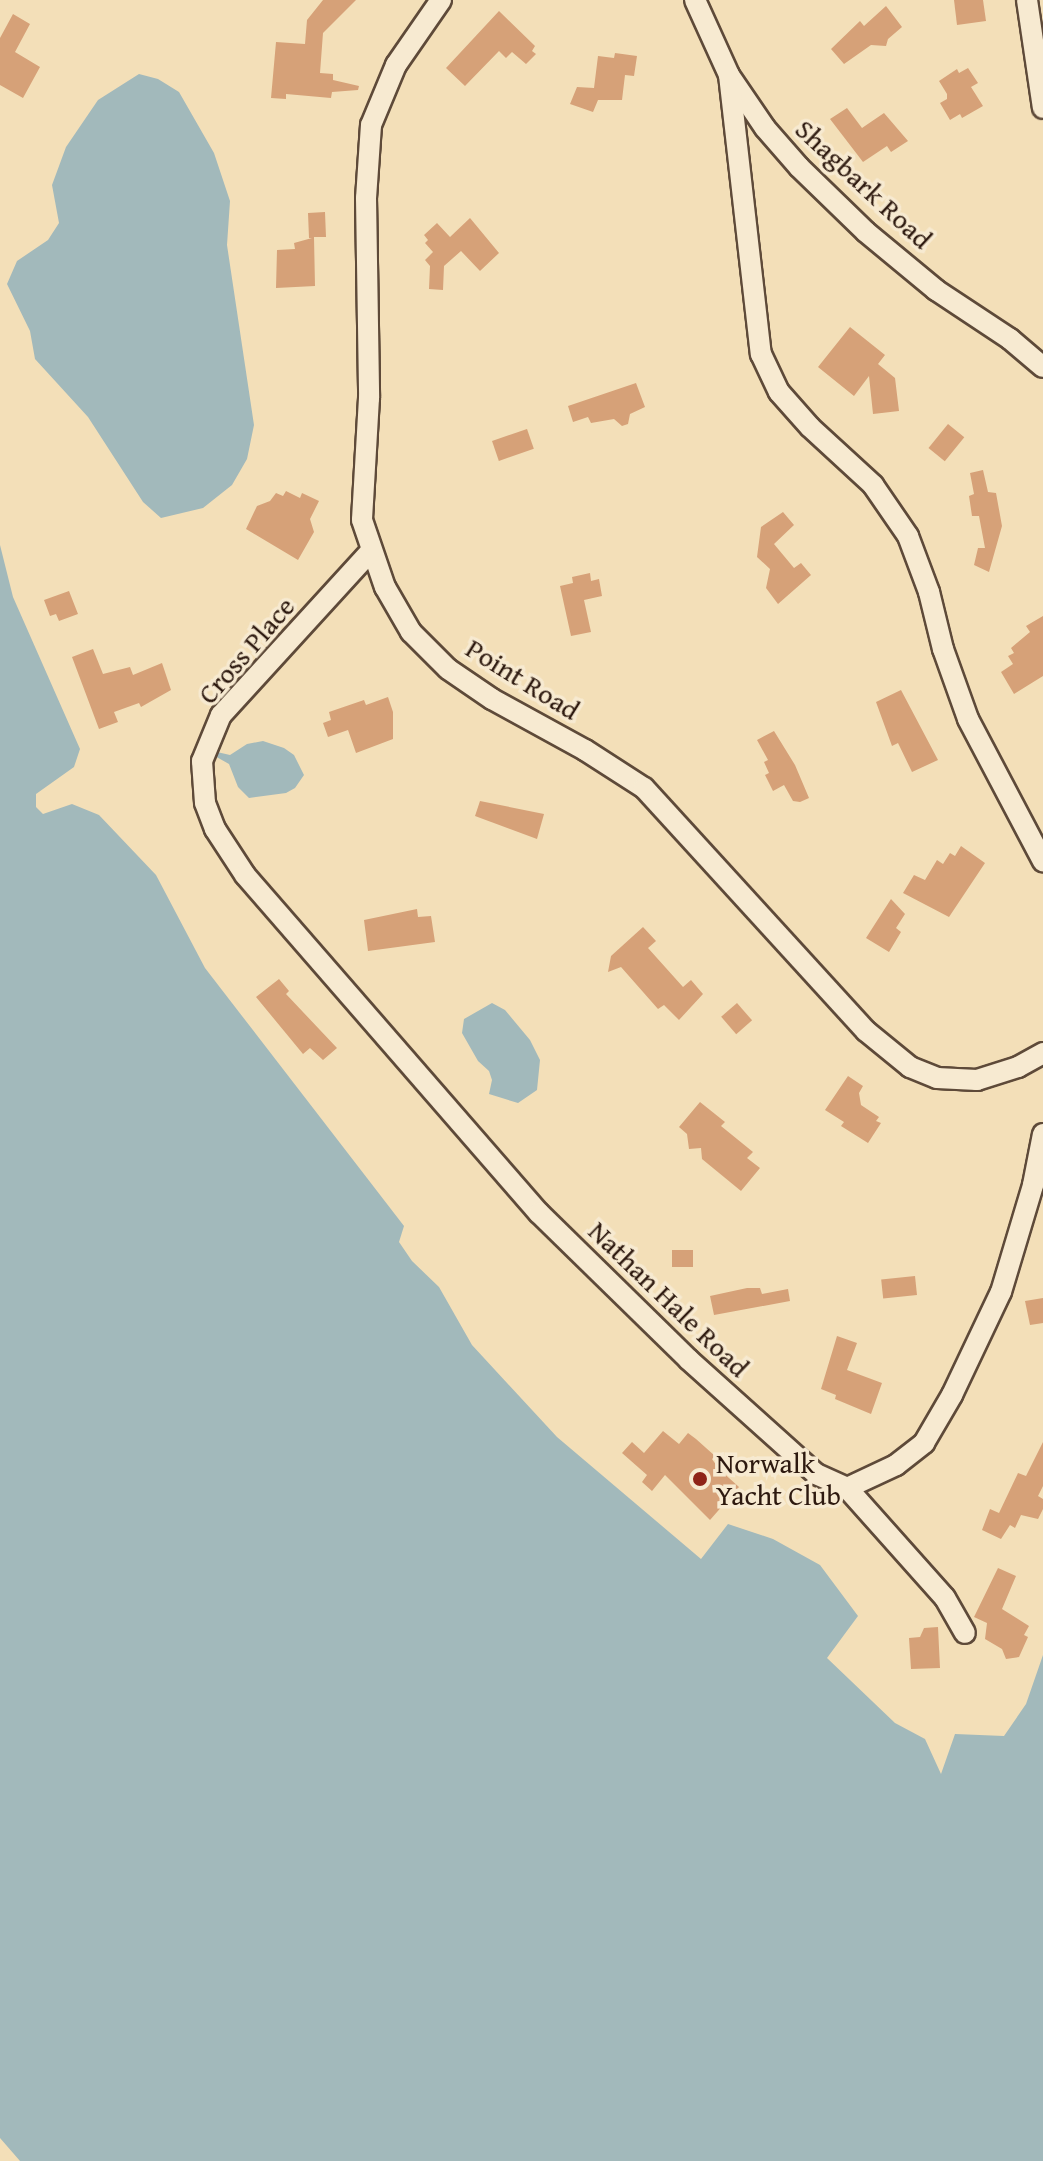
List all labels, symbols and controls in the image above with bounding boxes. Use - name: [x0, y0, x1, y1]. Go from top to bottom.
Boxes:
- street label: Shagbark Road: [789, 112, 939, 256]
- street label: Cross Place: [190, 590, 302, 710]
- street label: Point Road: [460, 631, 586, 727]
- street label: Nathan Hale Road: [582, 1214, 756, 1384]
- place label: Norwalk Yacht Club: [716, 1446, 841, 1512]
- marker: Norwalk Yacht Club: [691, 1470, 709, 1488]

